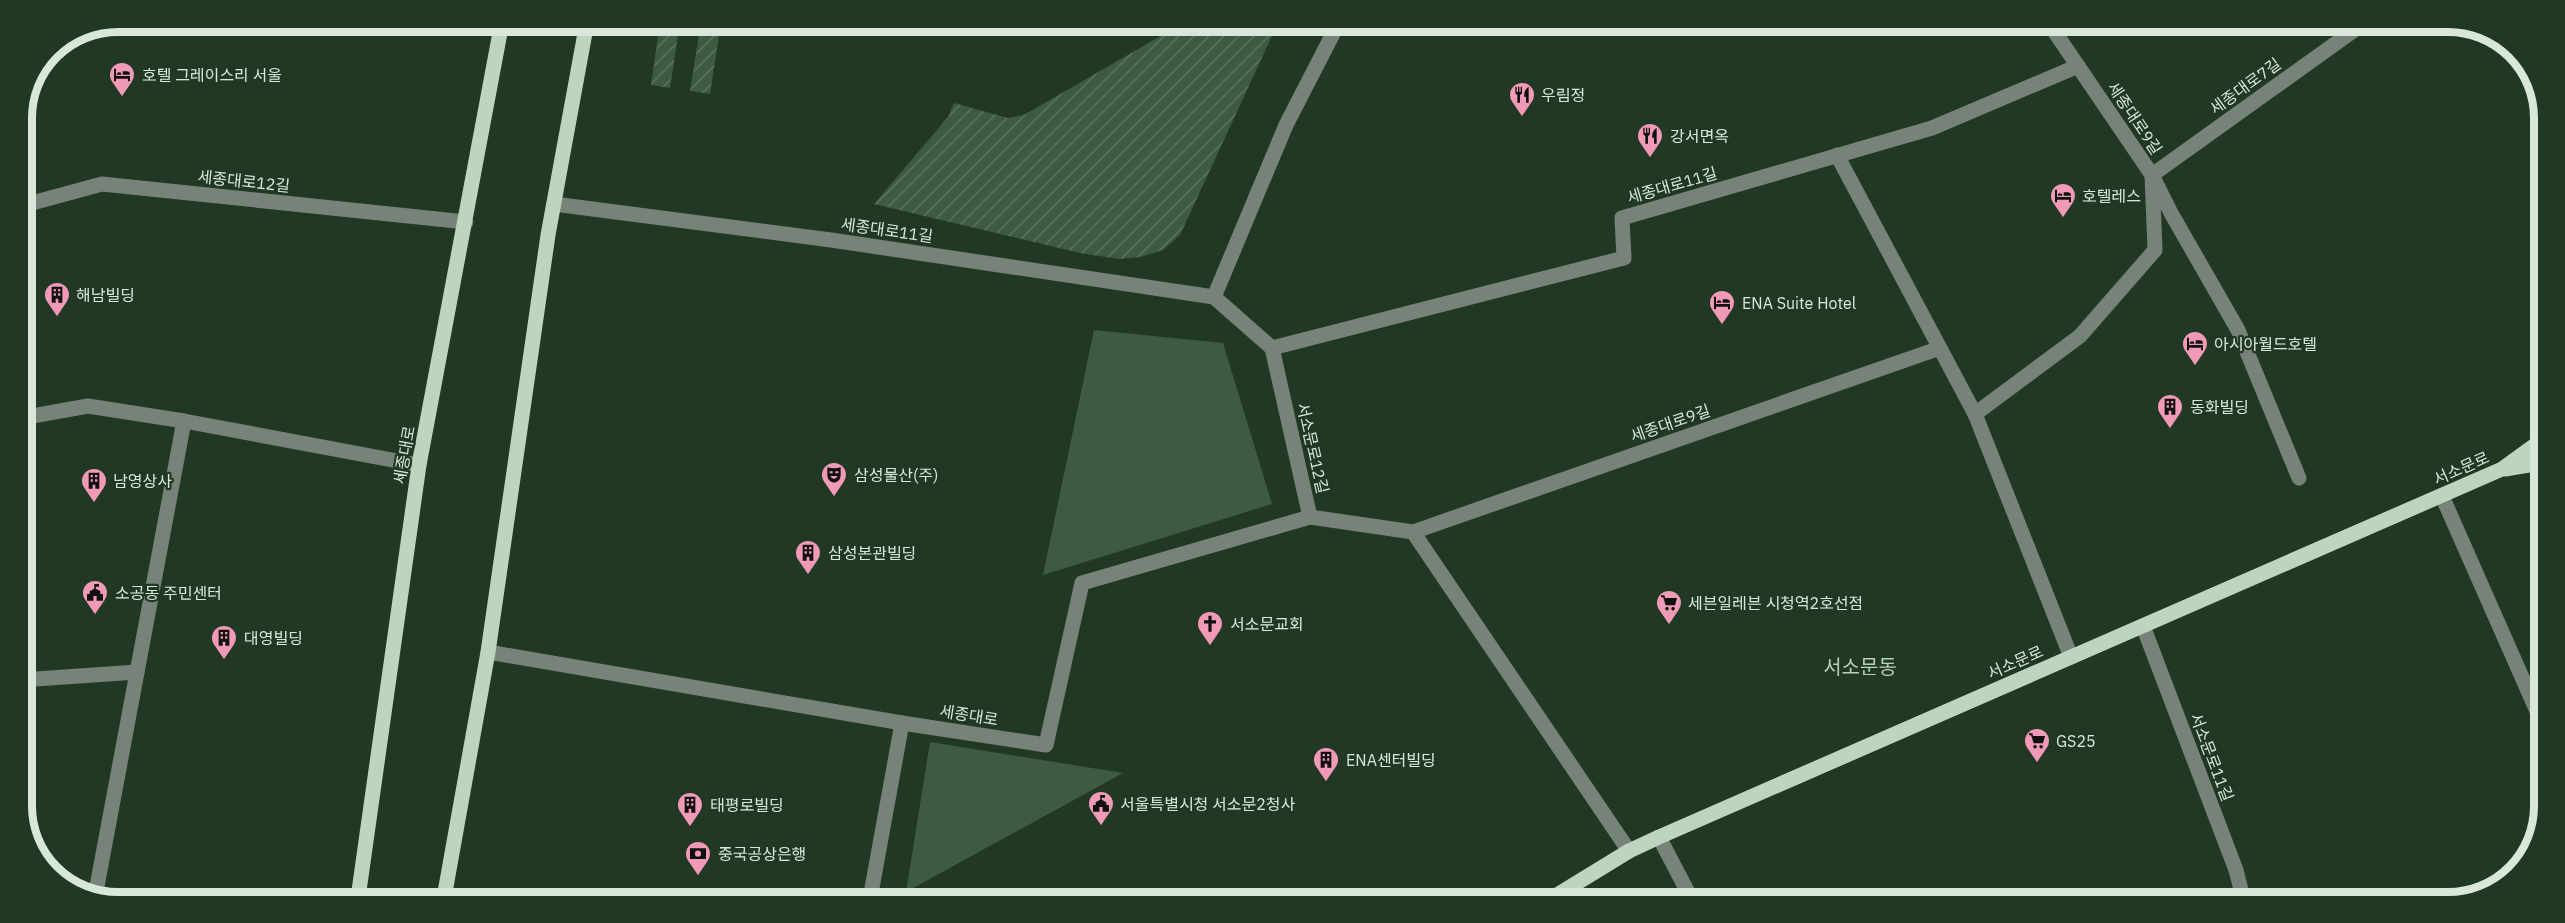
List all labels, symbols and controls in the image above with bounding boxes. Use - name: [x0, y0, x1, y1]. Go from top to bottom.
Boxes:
- street label: 세종대로7길: [2205, 53, 2285, 119]
- hotel icon: 호텔 그레이스리 서울: [107, 60, 137, 98]
- place label: 호텔 그레이스리 서울: [142, 65, 282, 85]
- street label: 세종대로9길: [2103, 78, 2167, 158]
- restaurant icon: 우림정: [1507, 80, 1537, 118]
- place label: 우림정: [1541, 85, 1585, 105]
- restaurant icon: 강서면옥: [1635, 121, 1665, 159]
- place label: 강서면옥: [1670, 126, 1729, 146]
- street label: 세종대로11길: [1625, 163, 1719, 207]
- street label: 세종대로12길: [197, 166, 291, 196]
- hotel icon: 호텔레스: [2048, 181, 2078, 219]
- place label: 호텔레스: [2082, 186, 2141, 206]
- street label: 세종대로11길: [840, 214, 934, 246]
- building icon: 해남빌딩: [42, 280, 72, 318]
- place label: 해남빌딩: [76, 285, 135, 305]
- hotel icon: ENA Suite Hotel: [1707, 288, 1737, 326]
- place label: ENA Suite Hotel: [1742, 293, 1856, 313]
- hotel icon: 아시아월드호텔: [2180, 329, 2210, 367]
- place label: 아시아월드호텔: [2214, 334, 2317, 354]
- building icon: 동화빌딩: [2155, 392, 2185, 430]
- place label: 동화빌딩: [2190, 397, 2249, 417]
- street label: 세종대로9길: [1627, 400, 1713, 446]
- street label: 서소문로12길: [1293, 401, 1333, 495]
- street label: 세종대로: [389, 424, 419, 486]
- street label: 서소문로: [2430, 447, 2492, 489]
- theatre icon: 삼성물산(주): [819, 460, 849, 498]
- place label: 삼성물산(주): [854, 465, 938, 485]
- building icon: 남영상사: [79, 466, 109, 504]
- place label: 남영상사: [113, 471, 172, 491]
- building icon: 삼성본관빌딩: [793, 538, 823, 576]
- place label: 삼성본관빌딩: [828, 543, 916, 563]
- public building icon: 소공동 주민센터: [80, 578, 110, 616]
- place label: 소공동 주민센터: [115, 583, 222, 603]
- supermarket icon: 세븐일레븐 시청역2호선점: [1654, 588, 1684, 626]
- place label: 세븐일레븐 시청역2호선점: [1688, 593, 1863, 613]
- church icon: 서소문교회: [1195, 609, 1225, 647]
- place label: 서소문교회: [1230, 614, 1304, 634]
- building icon: 대영빌딩: [209, 623, 239, 661]
- place label: 대영빌딩: [244, 628, 303, 648]
- street label: 서소문로: [1984, 641, 2046, 683]
- district label: 서소문동: [1823, 653, 1897, 680]
- street label: 세종대로: [938, 701, 1000, 730]
- street label: 서소문로11길: [2186, 710, 2238, 804]
- supermarket icon: GS25: [2022, 726, 2052, 764]
- place label: GS25: [2056, 731, 2096, 751]
- building icon: ENA센터빌딩: [1311, 745, 1341, 783]
- place label: ENA센터빌딩: [1346, 750, 1436, 770]
- public building icon: 서울특별시청 서소문2청사: [1086, 789, 1116, 827]
- building icon: 태평로빌딩: [675, 790, 705, 828]
- place label: 서울특별시청 서소문2청사: [1120, 794, 1296, 814]
- place label: 태평로빌딩: [710, 795, 784, 815]
- bank icon: 중국공상은행: [683, 839, 713, 877]
- place label: 중국공상은행: [718, 844, 806, 864]

